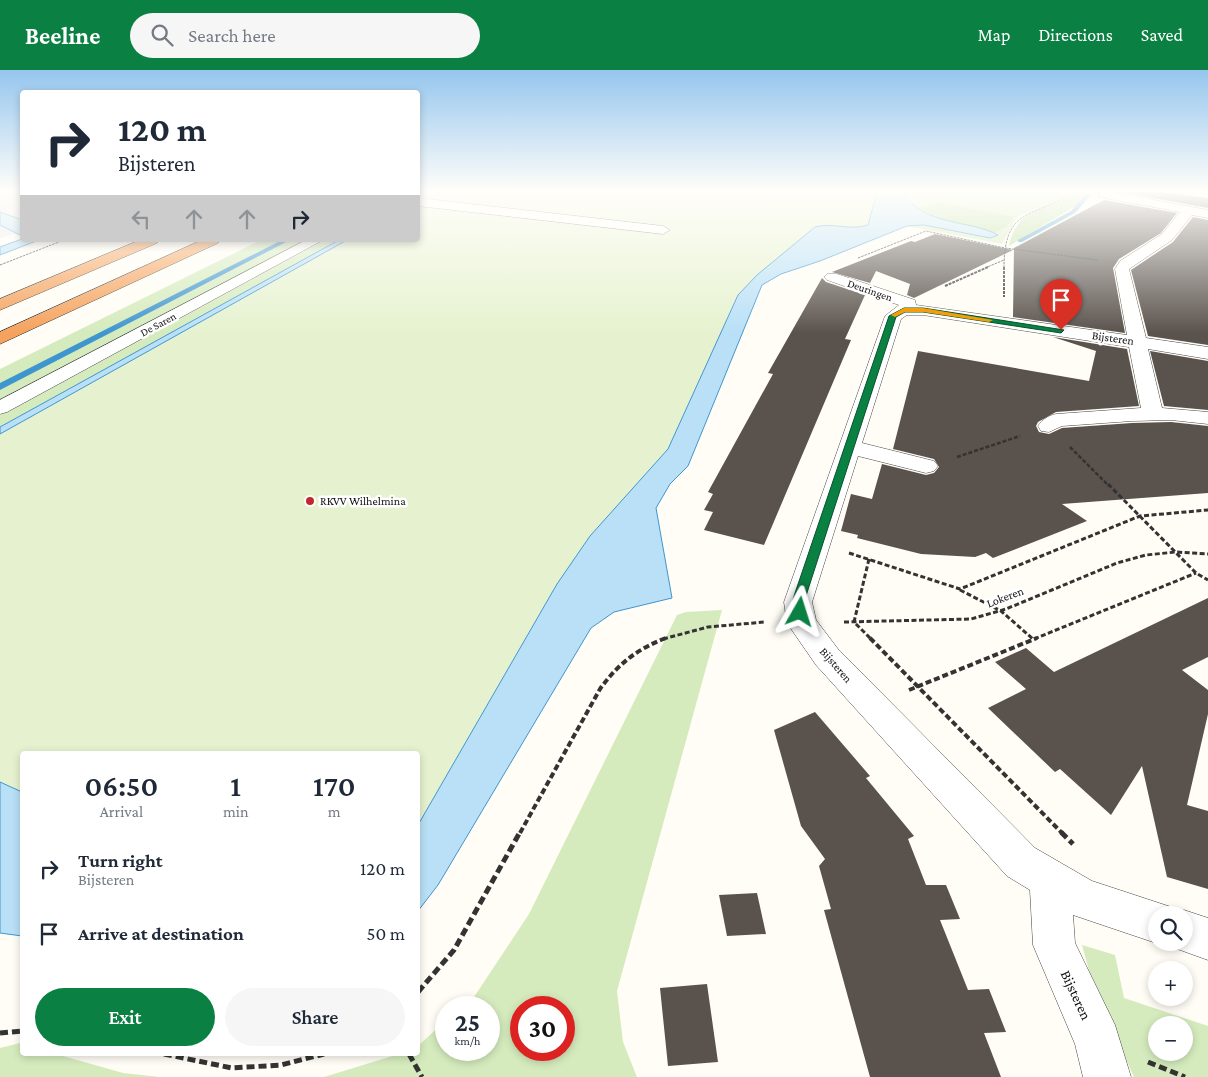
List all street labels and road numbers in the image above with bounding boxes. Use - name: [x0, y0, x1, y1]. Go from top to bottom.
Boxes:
- street label: Deuringen: [846, 277, 894, 304]
- street label: De Saren: [138, 310, 178, 338]
- street label: Bijsteren: [1091, 328, 1135, 348]
- street label: Lokeren: [984, 583, 1026, 610]
- street label: Bijsteren: [817, 644, 856, 686]
- street label: Bijsteren: [1057, 968, 1094, 1023]

